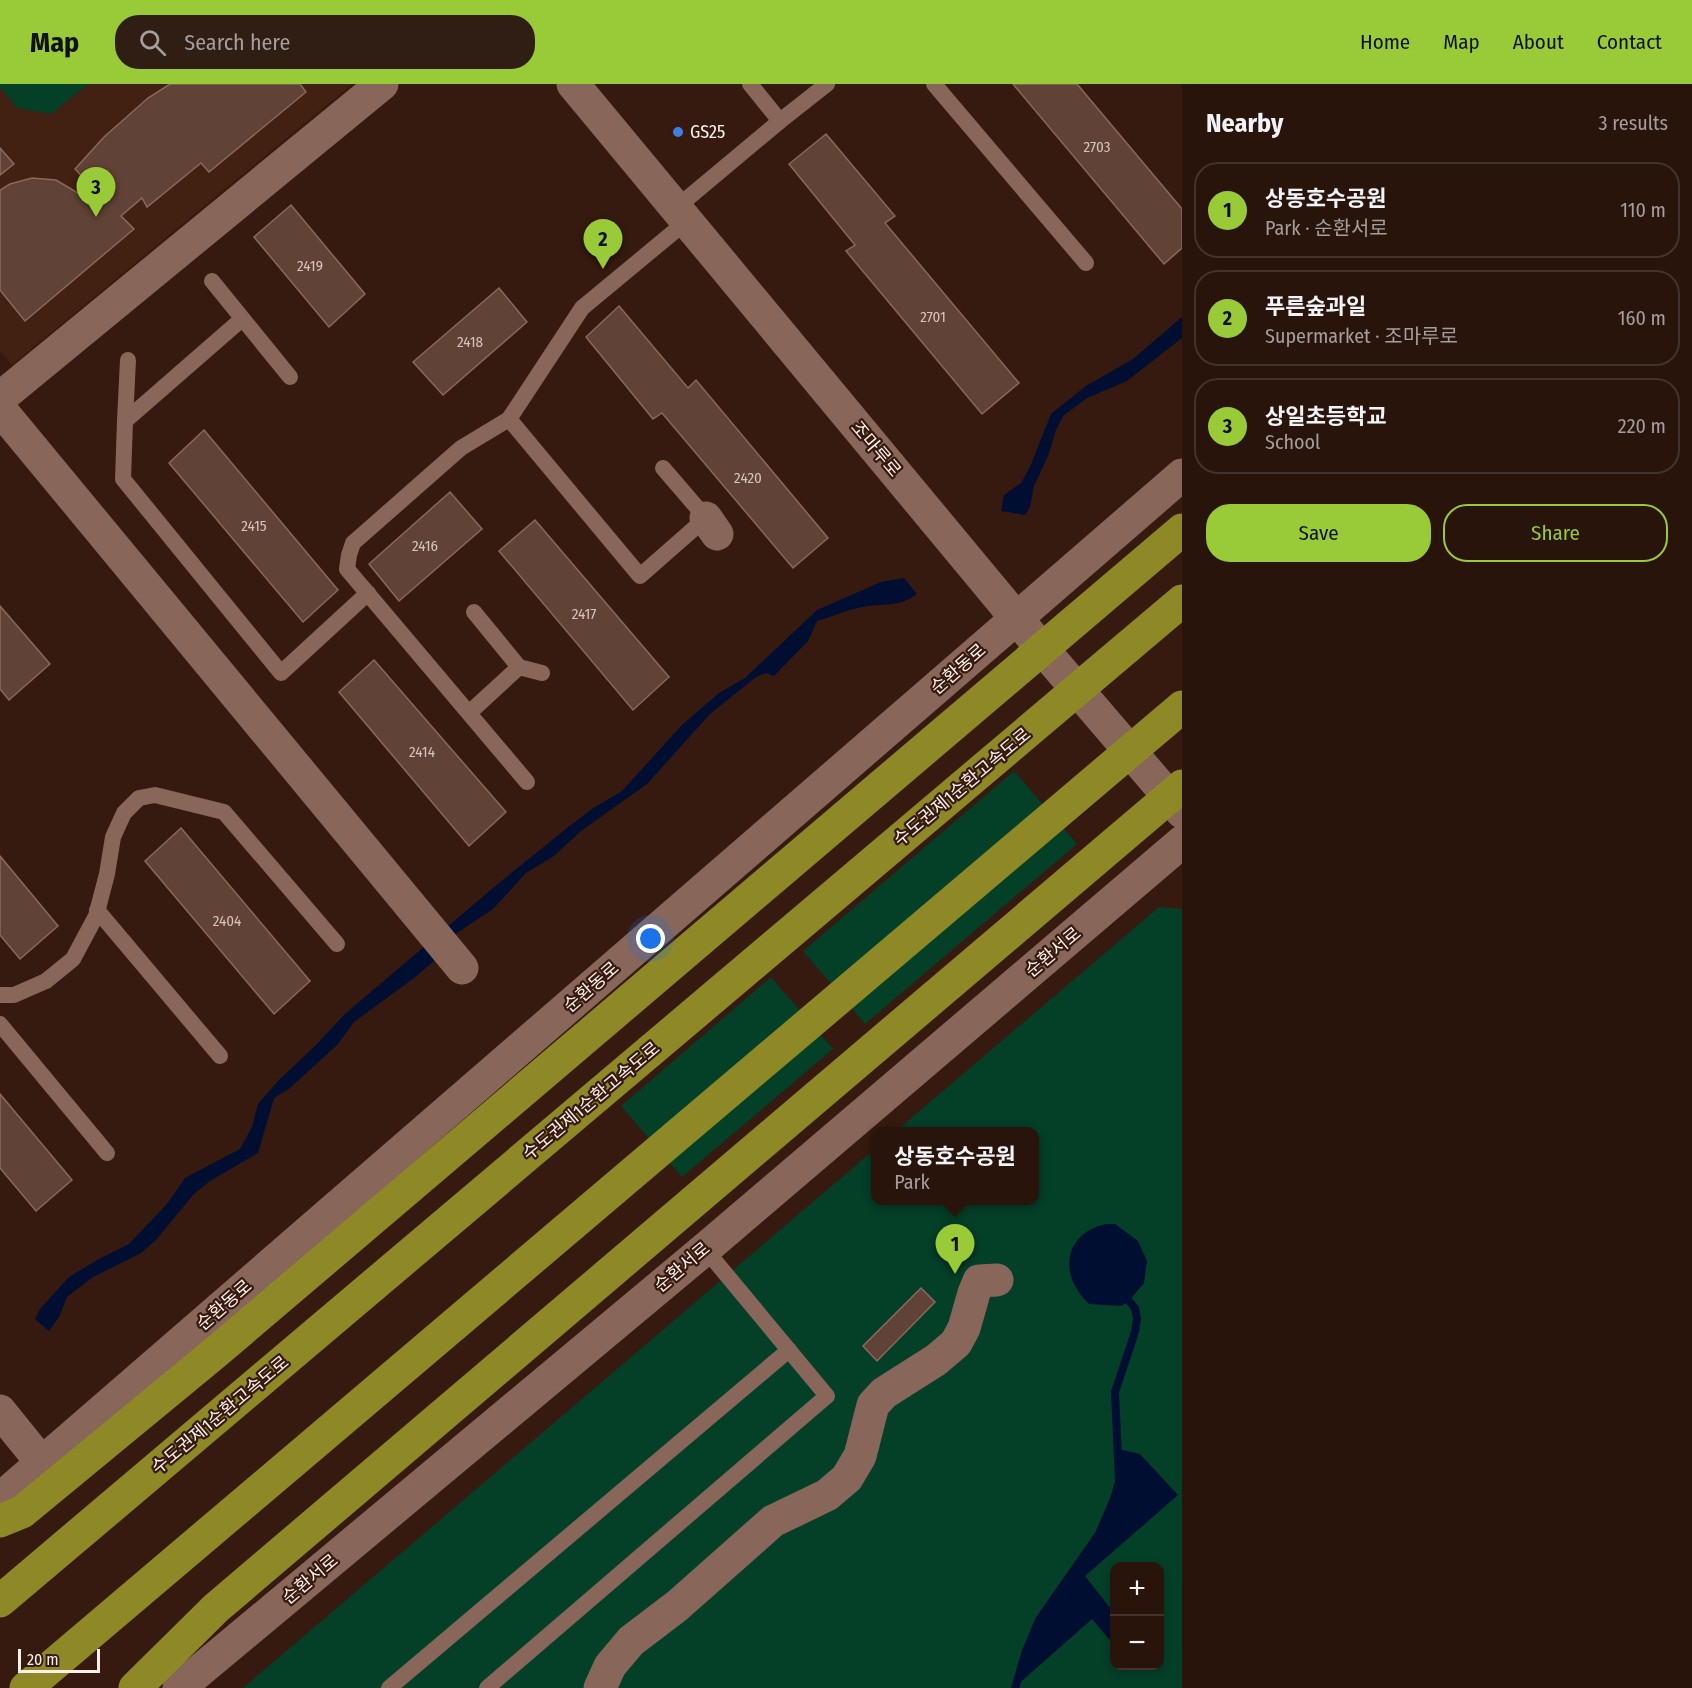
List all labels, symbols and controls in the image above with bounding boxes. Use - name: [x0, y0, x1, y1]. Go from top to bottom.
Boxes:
- search box: [115, 15, 535, 69]
- text: Map: [30, 26, 79, 59]
- icon: search: [136, 26, 169, 59]
- text: Search here: [184, 29, 290, 56]
- text: Home: [1360, 29, 1410, 55]
- text: Map: [1443, 29, 1480, 55]
- text: About: [1513, 29, 1564, 55]
- text: Contact: [1597, 29, 1662, 55]
- text: Nearby: [1206, 108, 1283, 139]
- text: 3 results: [1599, 111, 1668, 135]
- place label: GS25: [690, 121, 725, 143]
- marker: GS25: [671, 125, 685, 139]
- house number: 2703: [1084, 138, 1111, 156]
- pin: 3: [76, 168, 116, 217]
- text: 상동호수공원: [1265, 185, 1386, 212]
- text: 1: [1223, 198, 1232, 222]
- text: 110 m: [1620, 198, 1666, 222]
- text: Park · 순환서로: [1265, 216, 1388, 240]
- pin: 2: [584, 220, 622, 269]
- house number: 2419: [297, 257, 323, 275]
- text: 푸른숲과일: [1265, 293, 1366, 320]
- text: 2: [1223, 306, 1232, 330]
- text: 160 m: [1618, 306, 1666, 330]
- house number: 2701: [920, 308, 946, 326]
- text: Supermarket · 조마루로: [1265, 324, 1458, 348]
- house number: 2418: [457, 333, 483, 351]
- text: 상일초등학교: [1265, 403, 1386, 430]
- text: 3: [1223, 414, 1232, 438]
- text: 220 m: [1618, 414, 1666, 438]
- street label: 조마루로: [846, 417, 906, 481]
- text: School: [1265, 430, 1320, 454]
- house number: 2420: [734, 469, 762, 487]
- button: Save: [1206, 504, 1431, 562]
- button: Share: [1443, 504, 1668, 562]
- house number: 2415: [241, 517, 267, 535]
- house number: 2416: [412, 537, 438, 555]
- house number: 2417: [572, 605, 596, 623]
- street label: 순환동로: [926, 639, 990, 699]
- street label: 수도권제1순환고속도로: [889, 723, 1035, 851]
- house number: 2414: [409, 743, 435, 761]
- house number: 2404: [213, 912, 241, 930]
- street label: 순환서로: [1021, 922, 1085, 982]
- your location: [636, 924, 665, 953]
- street label: 순환동로: [559, 957, 623, 1017]
- street label: 수도권제1순환고속도로: [518, 1037, 664, 1165]
- popup: [871, 1127, 1039, 1205]
- text: 상동호수공원: [894, 1143, 1016, 1170]
- text: Park: [894, 1170, 930, 1194]
- pin: 1: [936, 1224, 974, 1274]
- street label: 순환서로: [650, 1237, 714, 1297]
- street label: 순환동로: [192, 1275, 256, 1335]
- street label: 수도권제1순환고속도로: [147, 1351, 293, 1479]
- street label: 순환서로: [278, 1549, 342, 1609]
- map controls: [1110, 1562, 1164, 1670]
- button: +: [1110, 1562, 1164, 1616]
- button: −: [1110, 1616, 1164, 1670]
- scale bar: [18, 1646, 100, 1674]
- text: 20 m: [27, 1650, 58, 1669]

